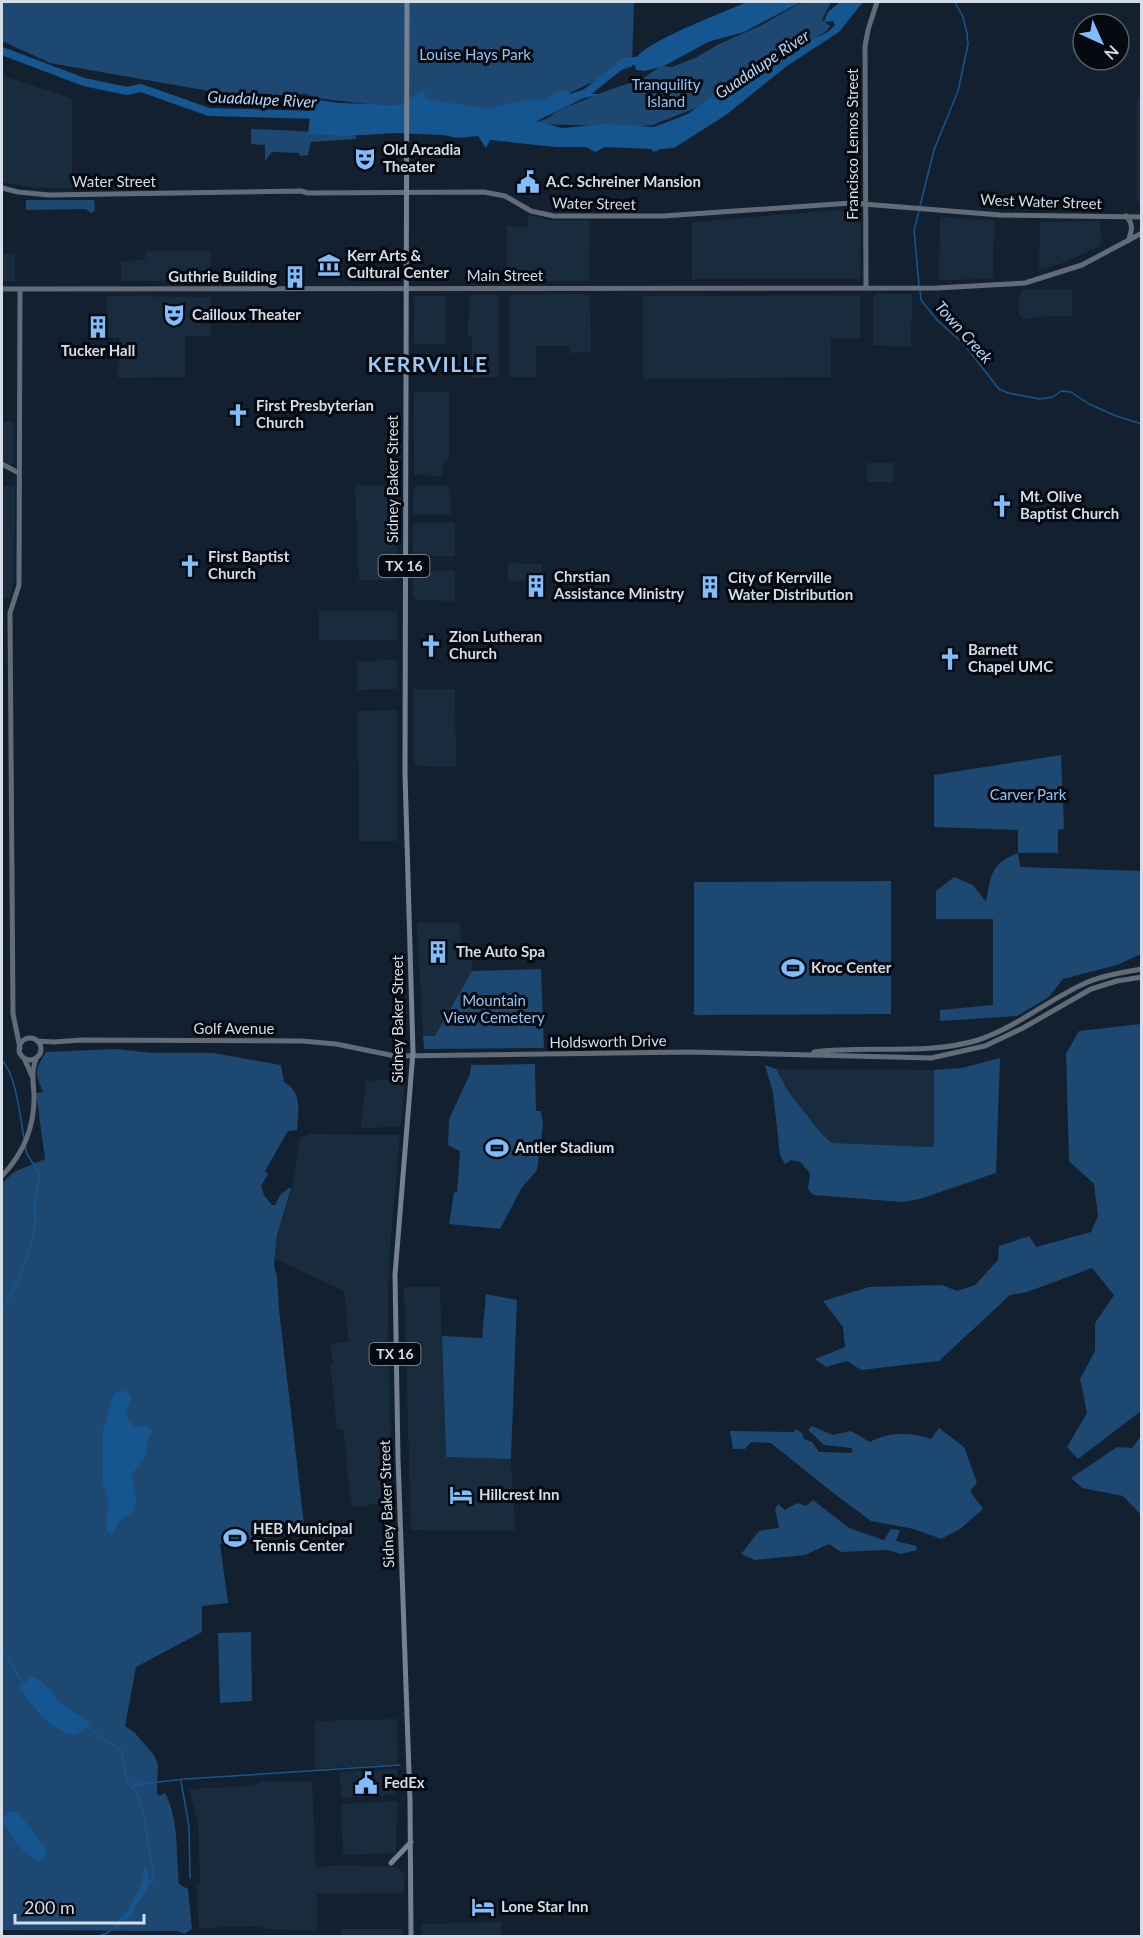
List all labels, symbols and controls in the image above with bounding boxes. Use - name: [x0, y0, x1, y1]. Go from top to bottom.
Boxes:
- north arrow: [1071, 12, 1131, 72]
- water label: Guadalupe River: [711, 25, 813, 102]
- text: N: [1101, 42, 1123, 64]
- park label: Louise Hays Park: [419, 45, 531, 63]
- street label: Francisco Lemos Street: [843, 68, 861, 220]
- park label: Tranquility Island: [632, 75, 701, 110]
- water label: Guadalupe River: [207, 86, 318, 111]
- place label: Old Arcadia Theater: [383, 140, 461, 175]
- theatre icon: Old Arcadia Theater: [352, 146, 378, 172]
- public building icon: A.C. Schreiner Mansion: [515, 169, 541, 195]
- street label: Water Street: [72, 172, 157, 190]
- place label: A.C. Schreiner Mansion: [545, 172, 701, 190]
- street label: West Water Street: [980, 190, 1103, 212]
- street label: Water Street: [552, 193, 637, 213]
- place label: Kerr Arts & Cultural Center: [347, 246, 449, 281]
- museum icon: Kerr Arts & Cultural Center: [316, 252, 342, 278]
- building icon: Guthrie Building: [282, 264, 308, 290]
- street label: Main Street: [467, 266, 544, 284]
- place label: Guthrie Building: [168, 267, 277, 285]
- water label: Town Creek: [932, 297, 997, 367]
- theatre icon: Cailloux Theater: [161, 302, 187, 328]
- place label: Cailloux Theater: [192, 305, 301, 323]
- building icon: Tucker Hall: [85, 314, 111, 340]
- place label: Tucker Hall: [61, 341, 135, 359]
- district label: KERRVILLE: [367, 351, 489, 376]
- place label: First Presbyterian Church: [256, 396, 374, 431]
- church icon: First Presbyterian Church: [225, 402, 251, 428]
- street label: Sidney Baker Street: [383, 414, 401, 543]
- place label: Mt. Olive Baptist Church: [1020, 487, 1119, 522]
- church icon: Mt. Olive Baptist Church: [989, 493, 1015, 519]
- place label: First Baptist Church: [208, 547, 290, 582]
- church icon: First Baptist Church: [177, 553, 203, 579]
- road number: TX 16: [378, 555, 430, 577]
- place label: Chrstian Assistance Ministry: [553, 567, 684, 602]
- place label: City of Kerrville Water Distribution: [728, 568, 853, 603]
- building icon: Chrstian Assistance Ministry: [523, 573, 549, 599]
- building icon: City of Kerrville Water Distribution: [697, 574, 723, 600]
- place label: Zion Lutheran Church: [449, 627, 542, 662]
- church icon: Zion Lutheran Church: [418, 633, 444, 659]
- place label: Barnett Chapel UMC: [968, 640, 1053, 675]
- church icon: Barnett Chapel UMC: [937, 646, 963, 672]
- park label: Carver Park: [990, 785, 1067, 803]
- building icon: The Auto Spa: [425, 939, 451, 965]
- place label: The Auto Spa: [456, 942, 545, 960]
- street label: Sidney Baker Street: [388, 954, 406, 1083]
- sports icon: Kroc Center: [780, 955, 806, 981]
- place label: Kroc Center: [811, 958, 892, 976]
- park label: Mountain View Cemetery: [443, 991, 545, 1026]
- street label: Golf Avenue: [194, 1019, 275, 1037]
- street label: Holdsworth Drive: [549, 1031, 667, 1051]
- sports icon: Antler Stadium: [484, 1135, 510, 1161]
- place label: Antler Stadium: [514, 1138, 614, 1156]
- road number: TX 16: [370, 1343, 420, 1365]
- street label: Sidney Baker Street: [375, 1439, 397, 1568]
- hotel icon: Hillcrest Inn: [448, 1482, 474, 1508]
- place label: Hillcrest Inn: [479, 1485, 559, 1503]
- place label: HEB Municipal Tennis Center: [253, 1519, 352, 1554]
- sports icon: HEB Municipal Tennis Center: [222, 1525, 248, 1551]
- public building icon: FedEx: [353, 1770, 379, 1796]
- place label: FedEx: [384, 1773, 425, 1791]
- scale bar: [15, 1887, 144, 1925]
- hotel icon: Lone Star Inn: [470, 1894, 496, 1920]
- text: 200 m: [24, 1896, 75, 1918]
- place label: Lone Star Inn: [501, 1897, 588, 1915]

